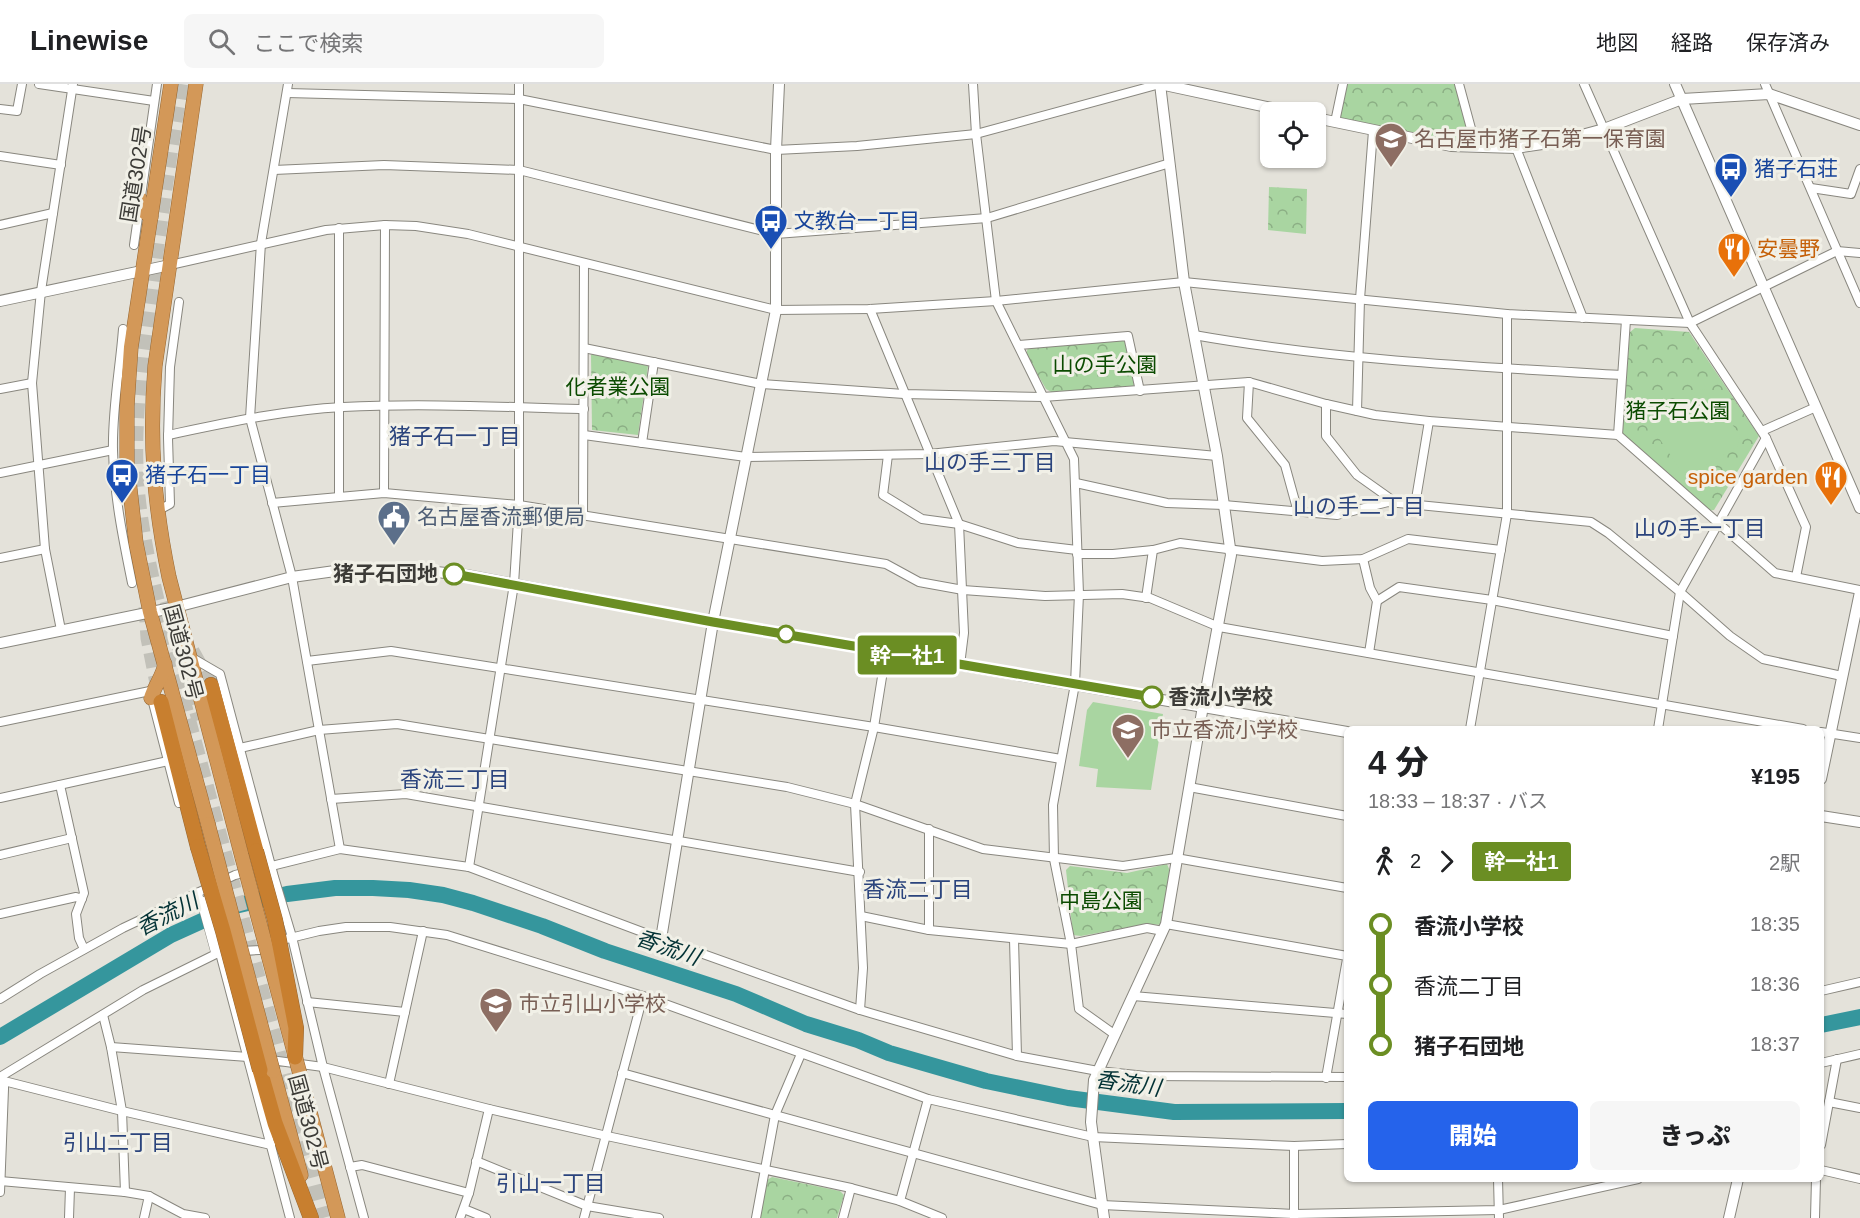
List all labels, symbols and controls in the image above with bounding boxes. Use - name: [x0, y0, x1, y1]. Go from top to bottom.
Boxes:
- search box: [184, 14, 604, 68]
- text: Linewise: [30, 25, 148, 56]
- icon: search: [205, 25, 238, 58]
- text: ここで検索: [253, 31, 363, 56]
- text: 地図: [1596, 31, 1638, 54]
- text: 経路: [1671, 31, 1713, 54]
- text: 保存済み: [1746, 31, 1830, 54]
- map controls: [1260, 102, 1326, 168]
- button: locate: [1260, 102, 1326, 168]
- school or university icon: 名古屋市猪子石第一保育園: [1373, 121, 1409, 168]
- street label: 国道302号: [116, 124, 155, 224]
- place label: 名古屋市猪子石第一保育園: [1414, 127, 1666, 150]
- bus stop icon: 猪子石荘: [1713, 151, 1749, 198]
- place label: 猪子石荘: [1754, 157, 1838, 180]
- bus stop icon: 文教台一丁目: [753, 203, 789, 250]
- place label: 文教台一丁目: [794, 209, 920, 232]
- restaurant icon: 安曇野: [1716, 231, 1752, 278]
- place label: 安曇野: [1757, 237, 1820, 260]
- park label: 山の手公園: [1053, 353, 1158, 376]
- park label: 化者業公園: [566, 375, 671, 398]
- park label: 猪子石公園: [1626, 399, 1731, 422]
- district label: 猪子石一丁目: [389, 424, 521, 449]
- district label: 山の手三丁目: [924, 450, 1056, 475]
- bus stop icon: 猪子石一丁目: [104, 457, 140, 504]
- restaurant icon: spice garden: [1813, 459, 1849, 506]
- place label: 猪子石一丁目: [145, 463, 271, 486]
- place label: spice garden: [1688, 465, 1808, 488]
- district label: 山の手二丁目: [1293, 494, 1425, 519]
- public building icon: 名古屋香流郵便局: [376, 499, 412, 546]
- place label: 名古屋香流郵便局: [417, 505, 585, 528]
- district label: 山の手一丁目: [1634, 516, 1766, 541]
- place label: 猪子石団地: [333, 562, 438, 585]
- marker: 猪子石団地: [443, 563, 465, 585]
- street label: 国道302号: [160, 602, 207, 702]
- unlabelled marker: [777, 625, 795, 643]
- line badge: 幹一社1: [865, 636, 949, 674]
- text: 幹一社1: [870, 644, 944, 667]
- place label: 香流小学校: [1168, 685, 1273, 708]
- marker: 香流小学校: [1141, 686, 1163, 708]
- school or university icon: 市立香流小学校: [1110, 712, 1146, 759]
- place label: 市立香流小学校: [1151, 718, 1298, 741]
- text: 4 分: [1368, 744, 1429, 781]
- text: ¥195: [1751, 764, 1800, 789]
- district label: 香流三丁目: [400, 767, 510, 792]
- text: 18:33 – 18:37 · バス: [1368, 790, 1548, 812]
- icon: walk: [1368, 845, 1401, 878]
- icon: forward: [1430, 845, 1463, 878]
- text: 2: [1410, 850, 1421, 872]
- text: 幹一社1: [1484, 850, 1559, 873]
- text: 2駅: [1769, 852, 1800, 874]
- district label: 香流二丁目: [863, 877, 973, 902]
- water label: 香流川: [132, 887, 204, 941]
- park label: 中島公園: [1059, 889, 1143, 912]
- text: 18:35: [1750, 913, 1800, 935]
- text: 香流小学校: [1414, 914, 1524, 939]
- water label: 香流川: [633, 925, 705, 971]
- text: 18:36: [1750, 973, 1800, 995]
- text: 香流二丁目: [1414, 974, 1524, 999]
- school or university icon: 市立引山小学校: [478, 986, 514, 1033]
- place label: 市立引山小学校: [519, 992, 666, 1015]
- text: 18:37: [1750, 1033, 1800, 1055]
- text: 猪子石団地: [1414, 1034, 1524, 1059]
- water label: 香流川: [1094, 1067, 1164, 1101]
- street label: 国道302号: [285, 1072, 332, 1172]
- button: 開始: [1368, 1101, 1578, 1170]
- button: きっぷ: [1590, 1101, 1800, 1170]
- district label: 引山二丁目: [63, 1130, 173, 1155]
- district label: 引山一丁目: [496, 1171, 606, 1196]

